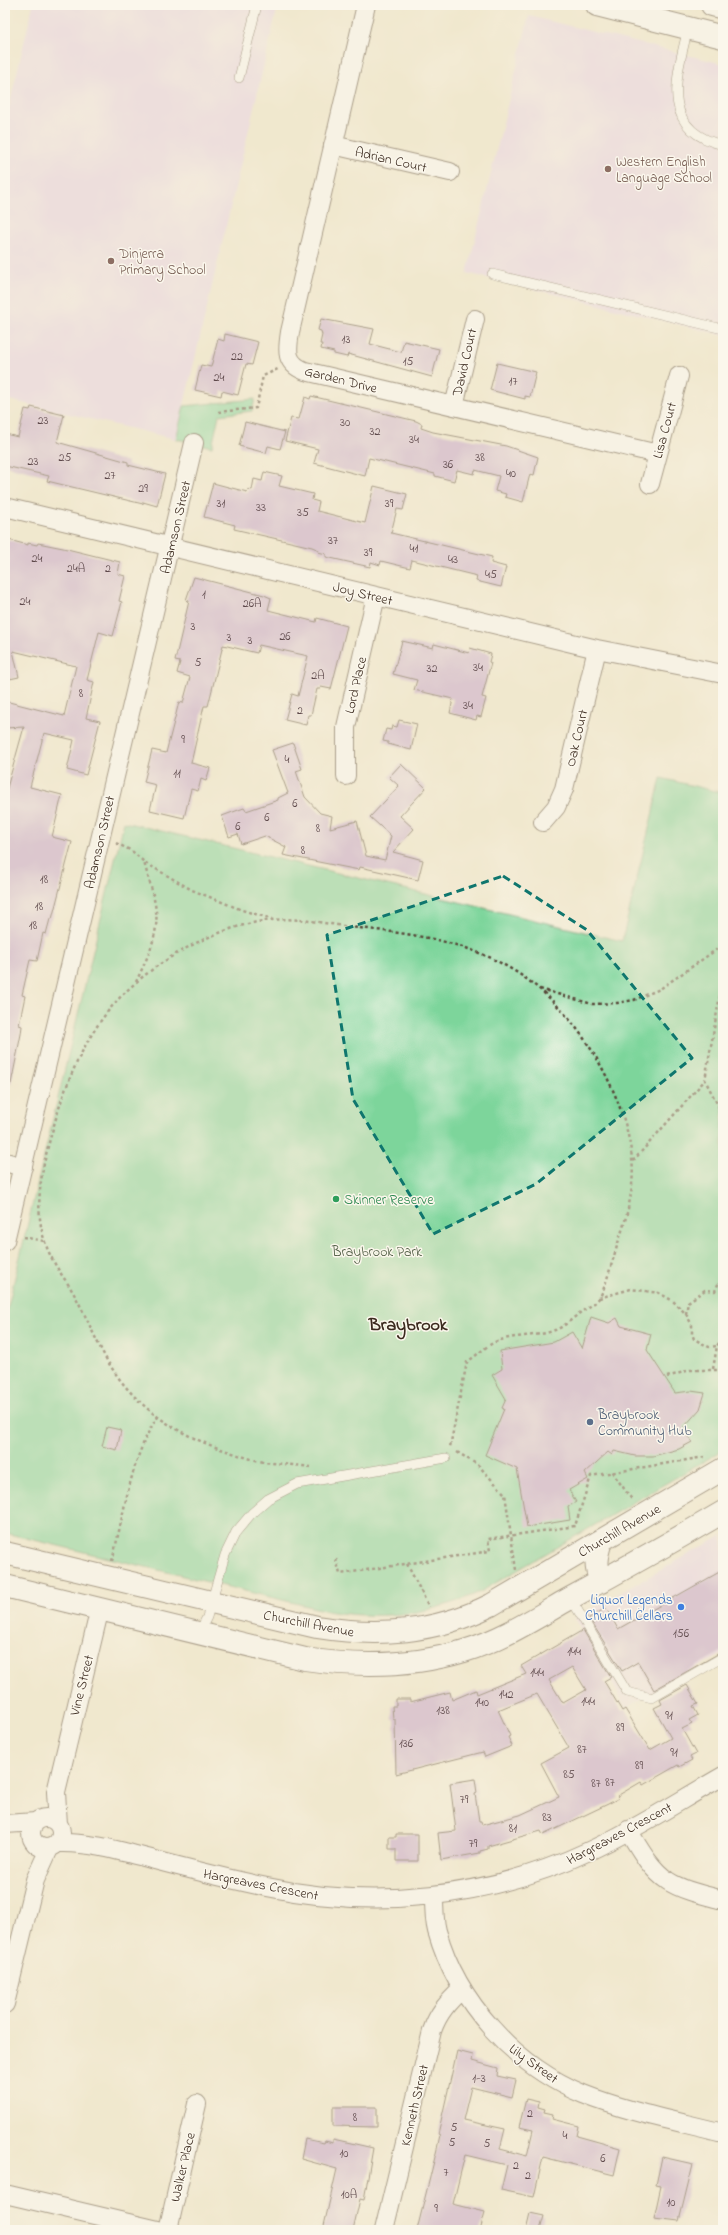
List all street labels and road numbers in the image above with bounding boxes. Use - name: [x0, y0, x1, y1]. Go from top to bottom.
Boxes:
- street label: Adrian Court: [353, 142, 429, 179]
- street label: David Court: [447, 326, 484, 399]
- street label: Garden Drive: [302, 361, 380, 400]
- street label: Lisa Court: [648, 399, 683, 461]
- street label: Adamson Street: [156, 478, 197, 576]
- street label: Joy Street: [330, 577, 395, 613]
- street label: Lord Place: [340, 654, 373, 716]
- street label: Oak Court: [561, 707, 594, 769]
- street label: Adamson Street: [80, 793, 121, 891]
- street label: Churchill Avenue: [575, 1499, 666, 1563]
- street label: Churchill Avenue: [262, 1605, 357, 1644]
- street label: Vine Street: [65, 1653, 100, 1719]
- street label: Hargreaves Crescent: [563, 1798, 677, 1872]
- street label: Hargreaves Crescent: [201, 1864, 320, 1908]
- street label: Lily Street: [503, 2039, 562, 2090]
- street label: Kenneth Street: [396, 2062, 435, 2148]
- street label: Walker Place: [165, 2130, 202, 2204]

